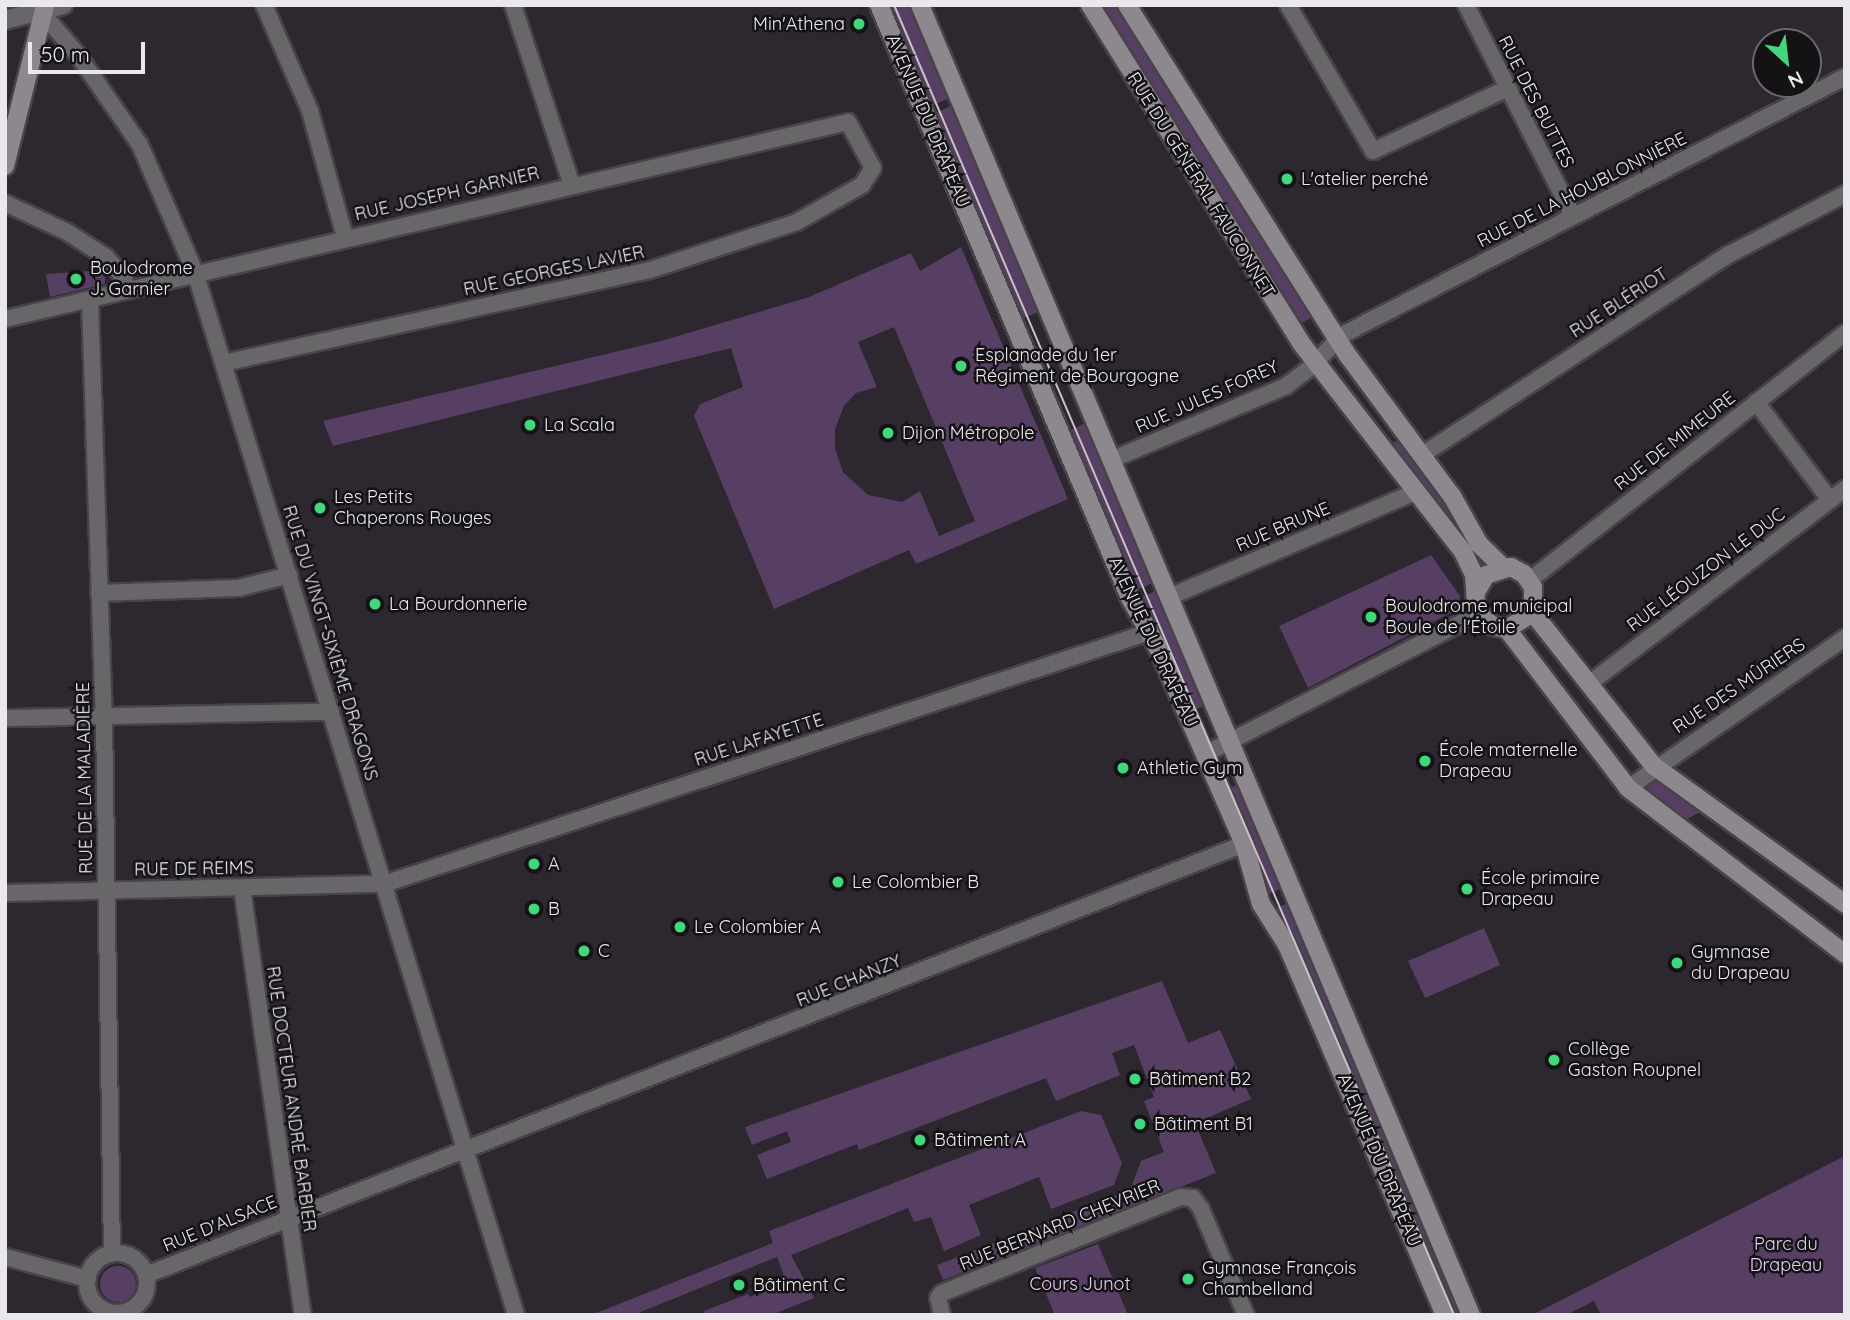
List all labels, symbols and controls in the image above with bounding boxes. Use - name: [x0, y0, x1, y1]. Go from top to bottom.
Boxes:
- place label: Min'Athena: [753, 13, 845, 35]
- marker: Min'Athena: [851, 16, 867, 32]
- scale bar: [32, 28, 149, 72]
- north arrow: [1752, 28, 1822, 98]
- street label: AVENUE DU DRAPEAU: [882, 31, 974, 211]
- street label: RUE DES BUTTES: [1493, 32, 1579, 172]
- text: 50 m: [41, 41, 90, 67]
- text: N: [1784, 66, 1807, 94]
- street label: RUE DU GÉNÉRAL FAUCONNET: [1123, 68, 1279, 302]
- street label: RUE DE LA HOUBLONNIÈRE: [1474, 128, 1690, 252]
- street label: RUE JOSEPH GARNIER: [352, 162, 542, 226]
- place label: L'atelier perché: [1301, 168, 1428, 190]
- marker: L'atelier perché: [1279, 171, 1295, 187]
- street label: RUE GEORGES LAVIER: [462, 241, 646, 301]
- place label: Boulodrome J. Garnier: [90, 258, 193, 300]
- street label: RUE BLÉRIOT: [1566, 263, 1672, 343]
- marker: Boulodrome J. Garnier: [68, 271, 84, 287]
- place label: Esplanade du 1er Régiment de Bourgogne: [975, 345, 1179, 388]
- street label: RUE JULES FOREY: [1132, 356, 1282, 438]
- marker: Esplanade du 1er Régiment de Bourgogne: [953, 358, 969, 374]
- street label: RUE DE MIMEURE: [1610, 387, 1740, 495]
- place label: La Scala: [544, 414, 615, 436]
- marker: La Scala: [522, 417, 538, 433]
- place label: Dijon Métropole: [902, 422, 1034, 444]
- marker: Dijon Métropole: [880, 425, 896, 441]
- place label: Les Petits Chaperons Rouges: [334, 487, 492, 530]
- street label: RUE BRUNE: [1233, 498, 1333, 556]
- marker: Les Petits Chaperons Rouges: [312, 500, 328, 516]
- street label: RUE DU VINGT-SIXIÈME DRAGONS: [278, 503, 382, 783]
- street label: RUE LÉOUZON LE DUC: [1623, 504, 1789, 636]
- street label: AVENUE DU DRAPEAU: [1104, 553, 1202, 731]
- place label: La Bourdonnerie: [389, 593, 527, 615]
- marker: La Bourdonnerie: [367, 596, 383, 612]
- place label: Boulodrome municipal Boule de l'Étoile: [1385, 596, 1573, 638]
- marker: Boulodrome municipal Boule de l'Étoile: [1363, 609, 1379, 625]
- street label: RUE DES MÛRIERS: [1669, 634, 1809, 738]
- street label: RUE DE LA MALADIÈRE: [73, 682, 97, 874]
- street label: RUE LAFAYETTE: [692, 709, 826, 771]
- place label: École maternelle Drapeau: [1439, 740, 1578, 782]
- marker: École maternelle Drapeau: [1417, 753, 1433, 769]
- place label: Athletic Gym: [1137, 757, 1242, 779]
- marker: Athletic Gym: [1115, 760, 1131, 776]
- place label: A: [548, 853, 560, 875]
- marker: A: [526, 856, 542, 872]
- street label: RUE DE REIMS: [134, 857, 254, 881]
- place label: École primaire Drapeau: [1481, 868, 1600, 910]
- place label: Le Colombier B: [852, 871, 979, 893]
- marker: Le Colombier B: [830, 874, 846, 890]
- marker: École primaire Drapeau: [1459, 881, 1475, 897]
- place label: B: [548, 898, 560, 920]
- marker: B: [526, 901, 542, 917]
- place label: Le Colombier A: [694, 916, 821, 938]
- marker: Le Colombier A: [672, 919, 688, 935]
- place label: C: [598, 940, 610, 962]
- place label: Gymnase du Drapeau: [1691, 942, 1790, 984]
- marker: C: [576, 943, 592, 959]
- street label: RUE CHANZY: [793, 950, 905, 1012]
- marker: Gymnase du Drapeau: [1669, 955, 1685, 971]
- street label: RUE DOCTEUR ANDRÉ BARBIER: [262, 965, 320, 1233]
- place label: Collège Gaston Roupnel: [1568, 1039, 1701, 1082]
- marker: Collège Gaston Roupnel: [1546, 1052, 1562, 1068]
- place label: Bâtiment B2: [1149, 1068, 1251, 1090]
- street label: AVENUE DU DRAPEAU: [1333, 1070, 1425, 1250]
- marker: Bâtiment B2: [1127, 1071, 1143, 1087]
- place label: Bâtiment B1: [1154, 1113, 1253, 1135]
- marker: Bâtiment B1: [1132, 1116, 1148, 1132]
- place label: Bâtiment A: [934, 1129, 1026, 1151]
- marker: Bâtiment A: [912, 1132, 928, 1148]
- street label: RUE BERNARD CHEVRIER: [957, 1175, 1163, 1275]
- street label: RUE D'ALSACE: [160, 1191, 280, 1257]
- park label: Parc du Drapeau: [1750, 1234, 1822, 1276]
- place label: Gymnase François Chambelland: [1202, 1258, 1357, 1300]
- marker: Gymnase François Chambelland: [1180, 1271, 1196, 1287]
- park label: Cours Junot: [1029, 1273, 1131, 1295]
- place label: Bâtiment C: [753, 1274, 845, 1296]
- marker: Bâtiment C: [731, 1277, 747, 1293]

